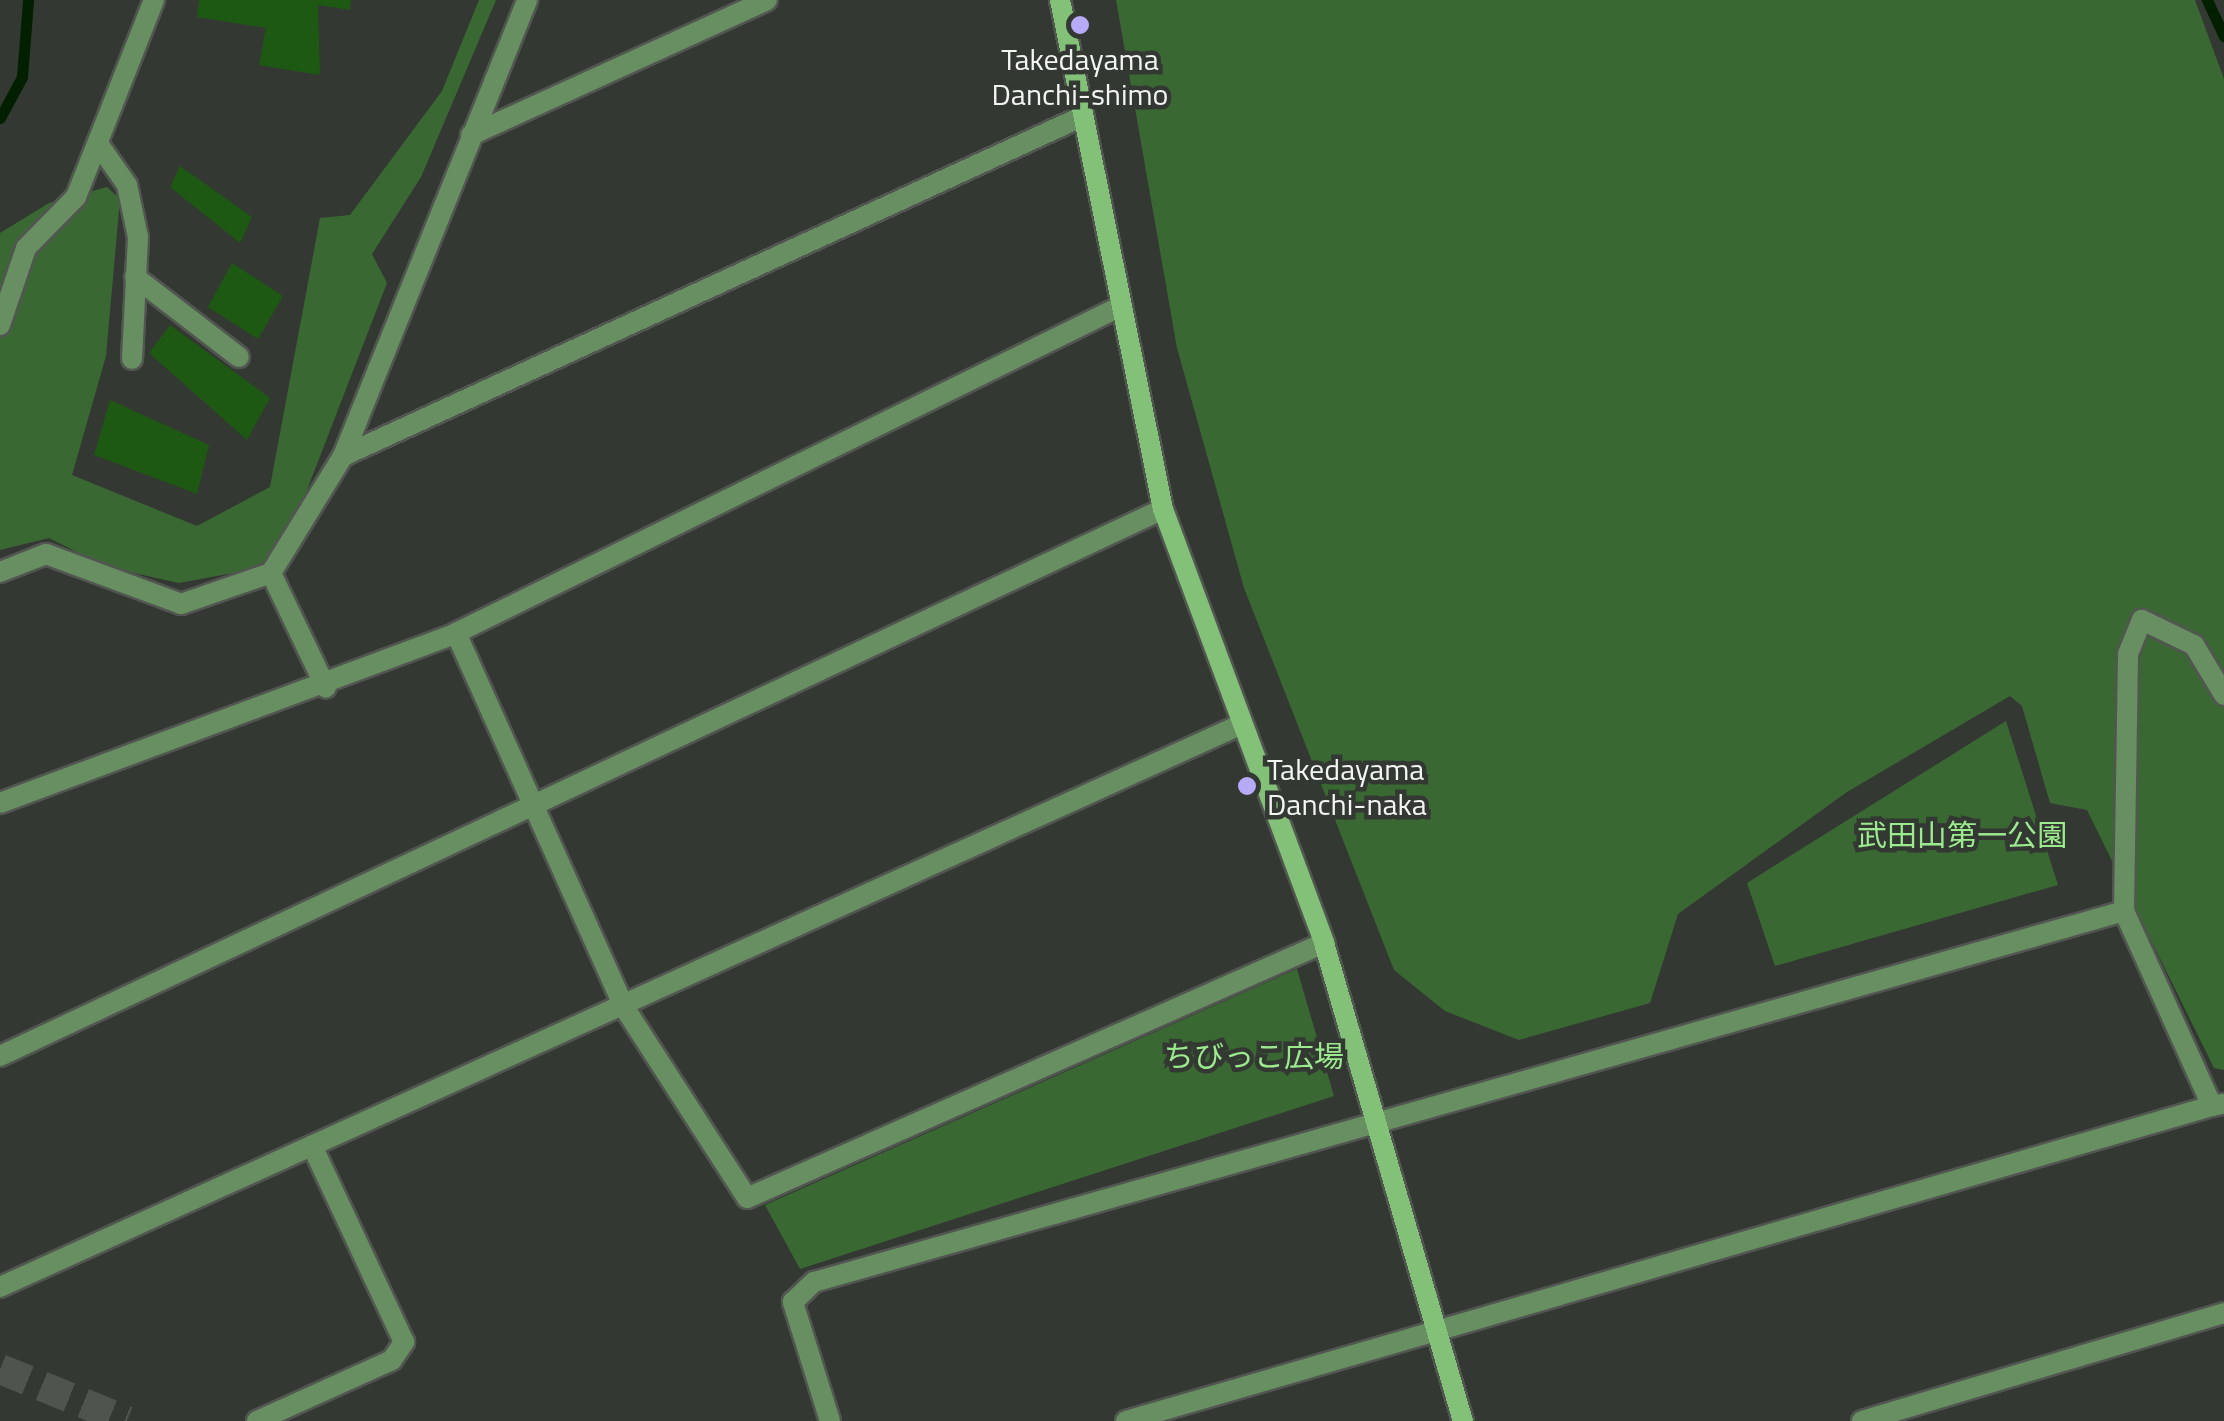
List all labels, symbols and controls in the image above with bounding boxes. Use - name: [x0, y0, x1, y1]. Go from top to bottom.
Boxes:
- marker: Takedayama Danchi-shimo: [1069, 14, 1091, 36]
- place label: Takedayama Danchi-shimo: [992, 41, 1168, 112]
- place label: Takedayama Danchi-naka: [1267, 751, 1427, 822]
- marker: Takedayama Danchi-naka: [1236, 775, 1258, 797]
- park label: 武田山第一公園: [1857, 817, 2067, 853]
- park label: ちびっこ広場: [1164, 1038, 1344, 1074]

